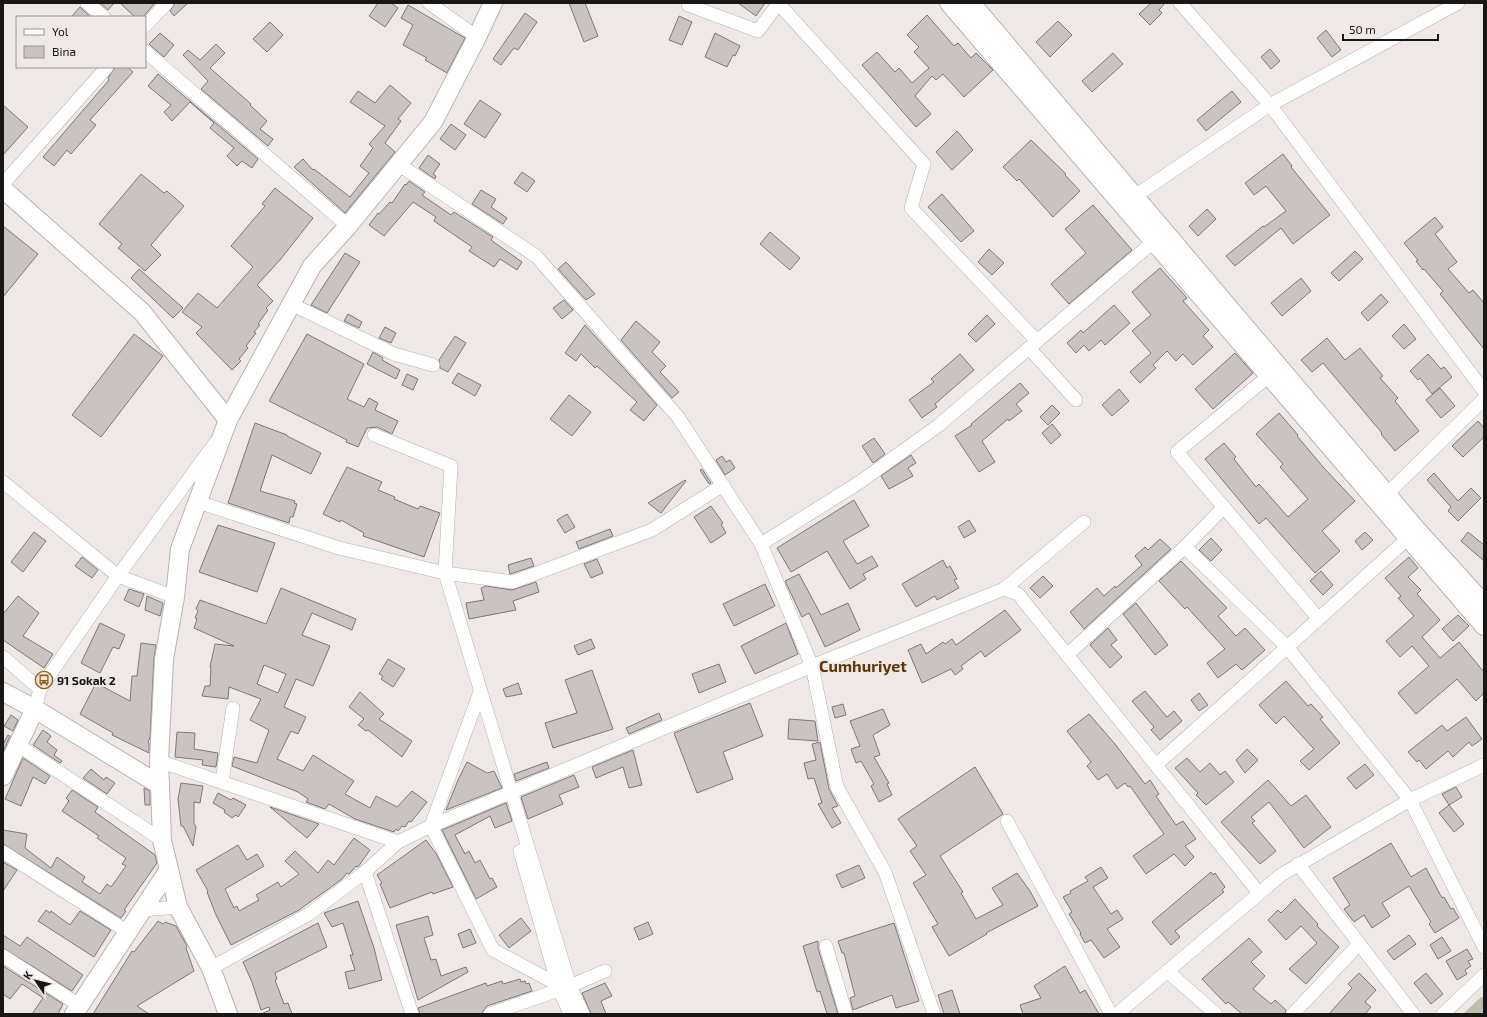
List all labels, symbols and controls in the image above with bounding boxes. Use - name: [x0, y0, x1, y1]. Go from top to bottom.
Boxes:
- legend: [16, 16, 146, 68]
- scale bar: [1343, 16, 1438, 42]
- text: 50 m: [1349, 22, 1376, 36]
- text: Yol: [52, 24, 69, 38]
- text: Bina: [52, 44, 76, 58]
- district label: Cumhuriyet: [819, 656, 907, 676]
- bus stop icon: 91 Sokak 2: [34, 670, 54, 690]
- place label: 91 Sokak 2: [57, 673, 116, 687]
- north arrow: [16, 961, 56, 1001]
- text: K: [20, 968, 35, 982]

